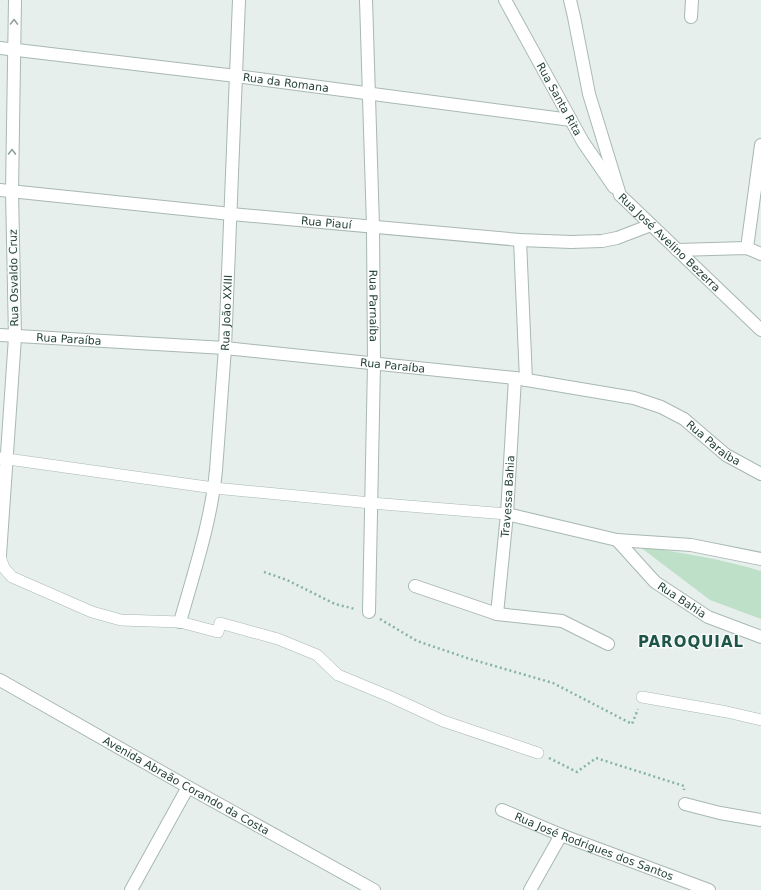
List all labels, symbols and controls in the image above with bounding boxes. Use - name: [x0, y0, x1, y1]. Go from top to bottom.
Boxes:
- one-way arrow: [10, 19, 18, 25]
- street label: Rua Santa Rita: [534, 60, 585, 138]
- street label: Rua da Romana: [242, 70, 330, 95]
- one-way arrow: [8, 149, 16, 155]
- street label: Rua José Avelino Bezerra: [616, 190, 723, 294]
- street label: Rua Piauí: [301, 214, 353, 231]
- street label: Rua Osvaldo Cruz: [7, 229, 21, 327]
- street label: Rua Parnaíba: [367, 270, 380, 342]
- street label: Rua João XXIII: [218, 274, 234, 351]
- street label: Rua Paraíba: [36, 331, 102, 347]
- street label: Rua Paraíba: [360, 356, 426, 375]
- street label: Rua Paraíba: [684, 418, 743, 468]
- street label: Travessa Bahia: [498, 455, 517, 539]
- street label: Rua Bahia: [655, 579, 709, 621]
- district label: PAROQUIAL: [638, 633, 744, 651]
- street label: Avenida Abraão Corando da Costa: [101, 734, 272, 837]
- street label: Rua José Rodrigues dos Santos: [513, 810, 676, 883]

